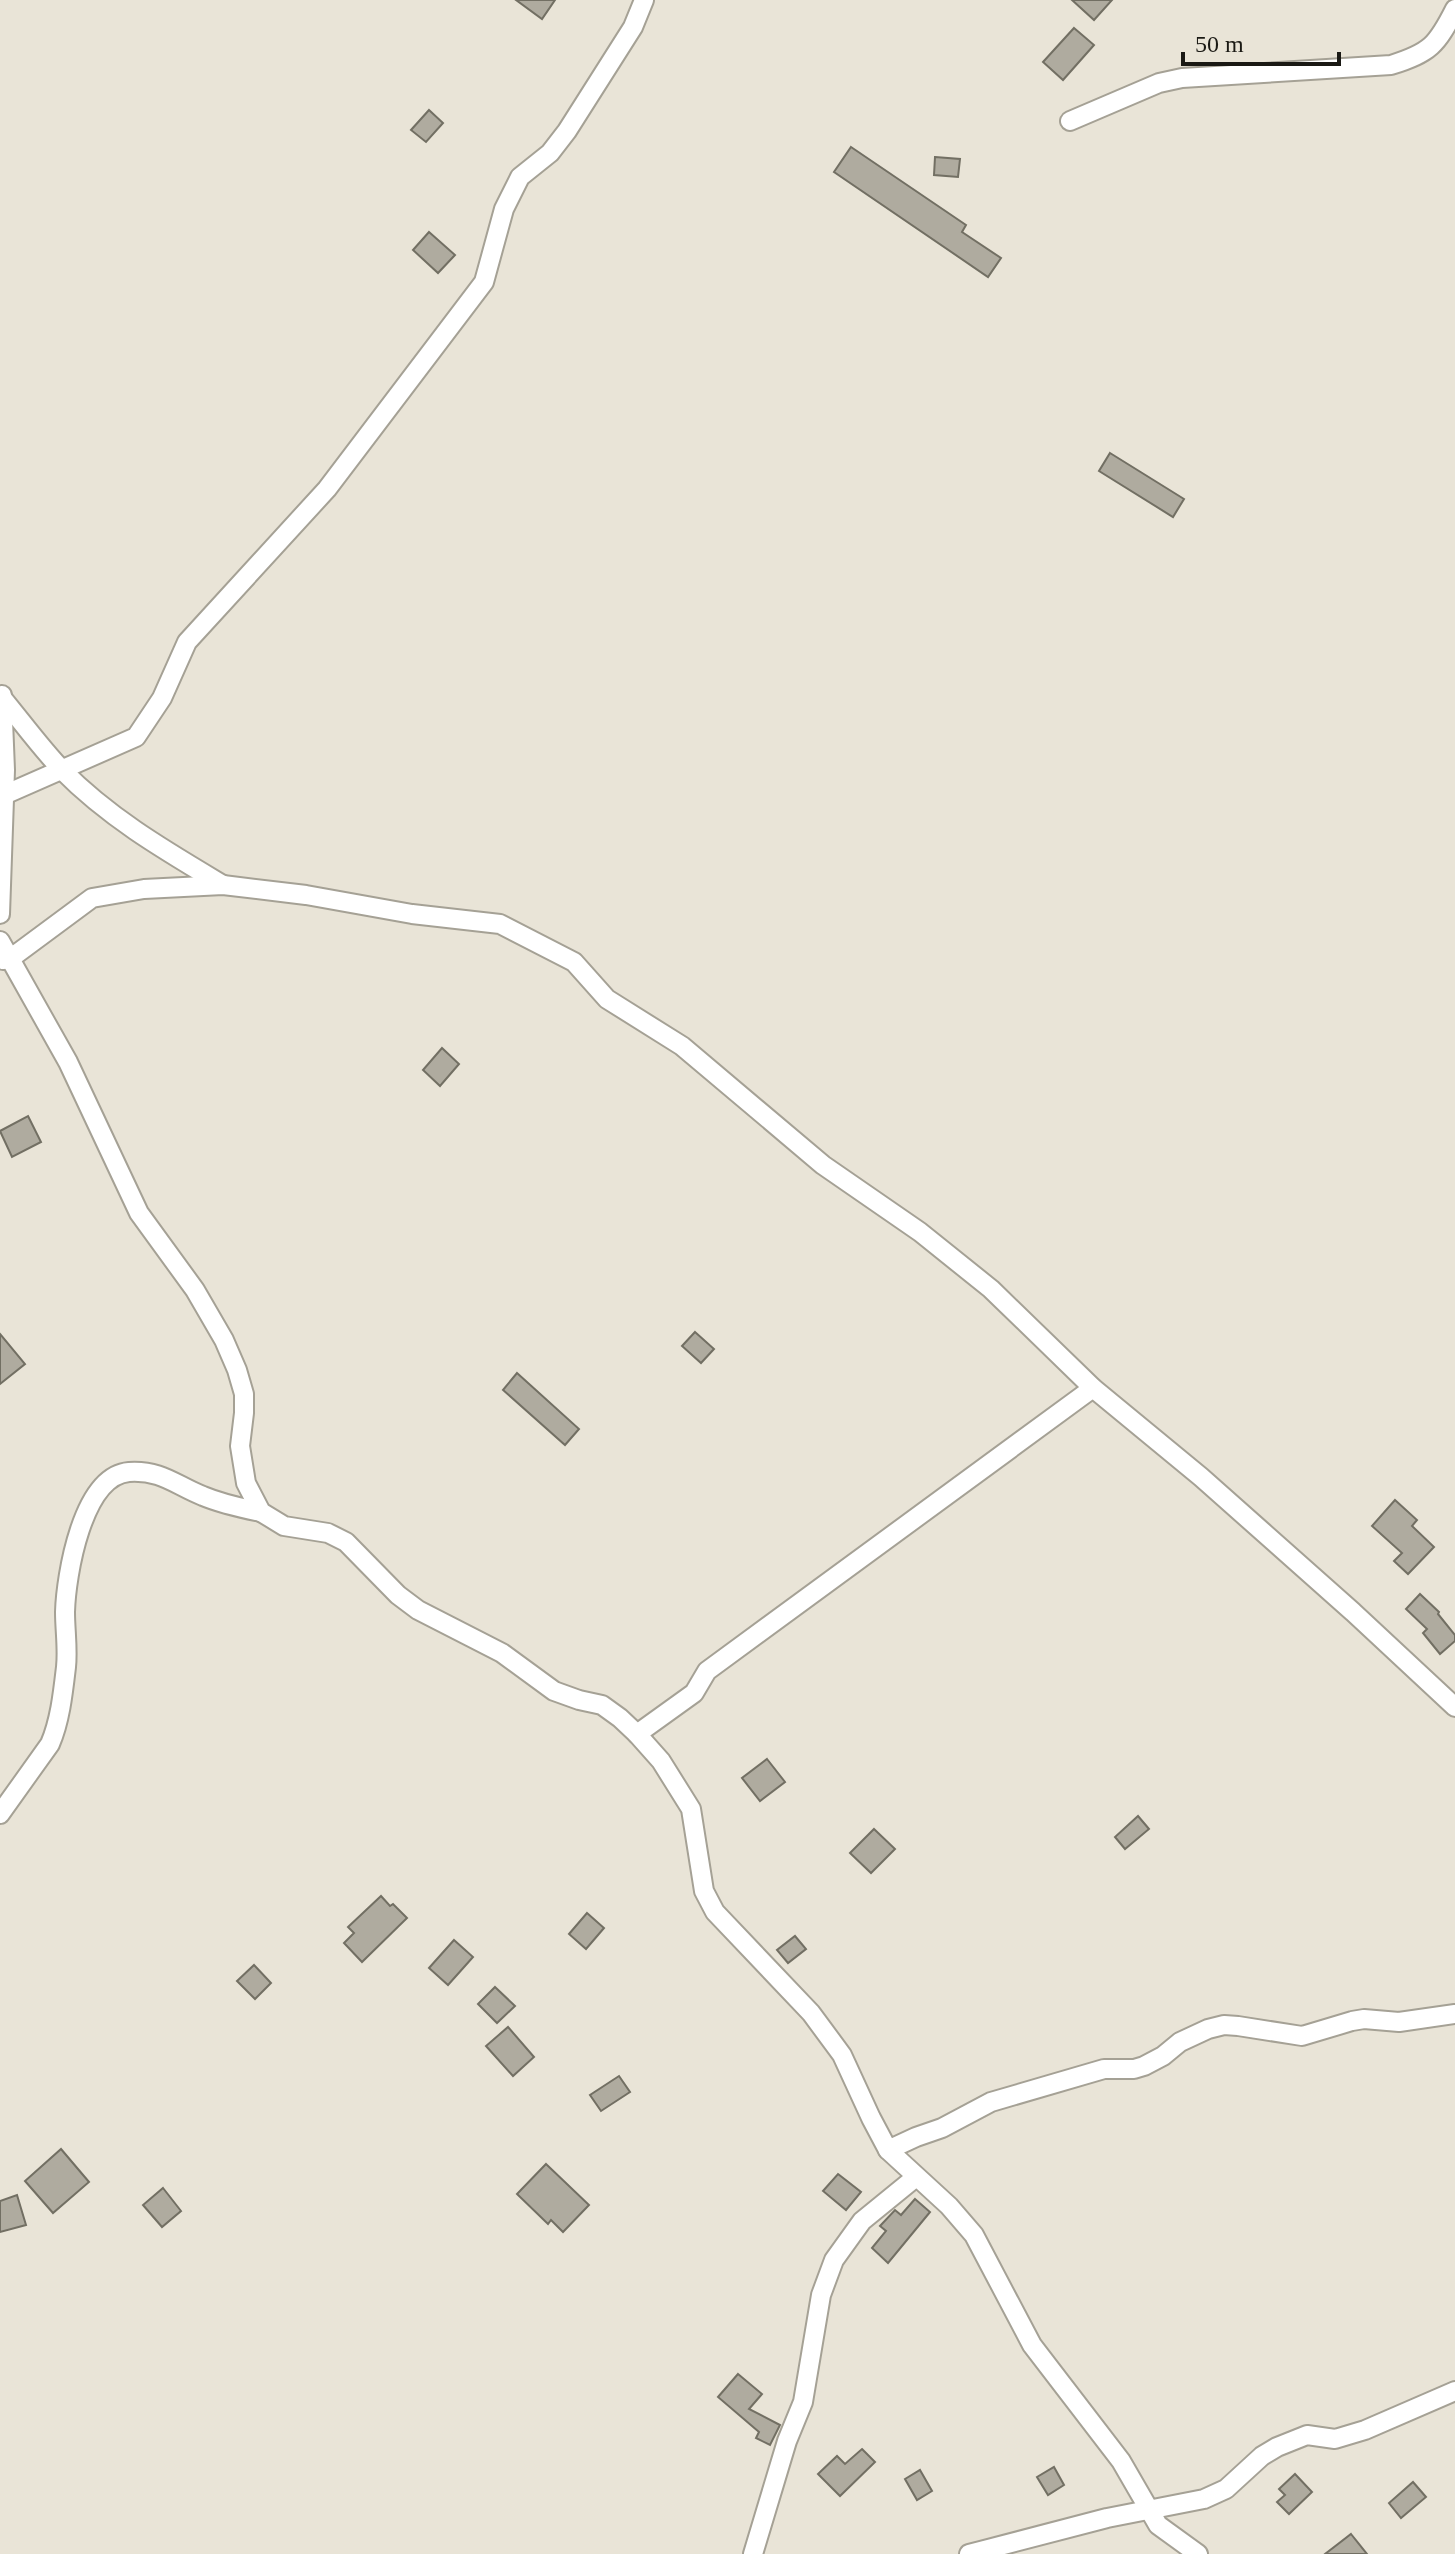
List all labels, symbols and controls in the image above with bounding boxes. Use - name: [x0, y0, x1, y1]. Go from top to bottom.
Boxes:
- scale bar: [1183, 16, 1339, 66]
- text: 50 m: [1195, 31, 1244, 57]

